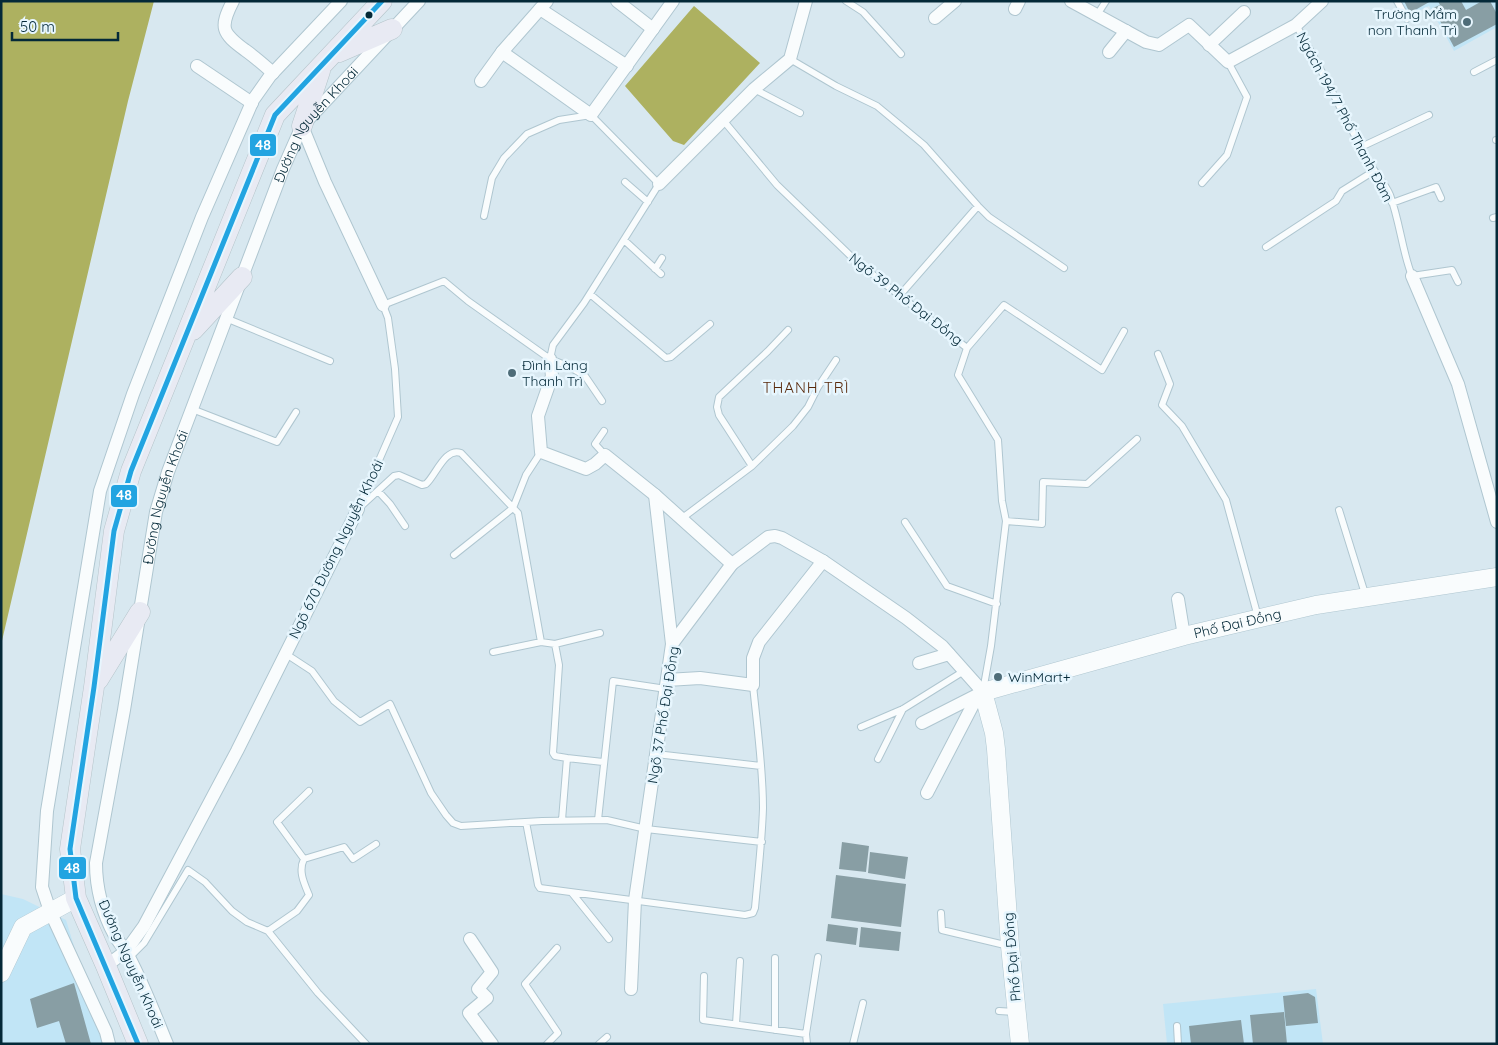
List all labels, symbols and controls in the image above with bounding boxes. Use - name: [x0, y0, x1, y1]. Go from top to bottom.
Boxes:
- place label: Trường Mầm non Thanh Trì: [1368, 5, 1457, 39]
- scale bar: [12, 10, 119, 42]
- unlabelled marker: [364, 10, 374, 20]
- marker: Trường Mầm non Thanh Trì: [1461, 16, 1473, 28]
- text: 50 m: [20, 17, 55, 36]
- street label: Ngách 194/7 Phố Thanh Đàm: [1293, 29, 1397, 205]
- street label: Đường Nguyễn Khoái: [270, 63, 362, 185]
- line badge: 48: [249, 133, 277, 157]
- text: 48: [255, 136, 271, 154]
- street label: Ngõ 39 Phố Đại Đồng: [846, 249, 966, 349]
- place label: Đình Làng Thanh Trì: [522, 356, 588, 390]
- marker: Đình Làng Thanh Trì: [506, 367, 518, 379]
- district label: THANH TRÌ: [762, 378, 850, 397]
- street label: Đường Nguyễn Khoái: [139, 427, 192, 566]
- street label: Ngõ 670 Đường Nguyễn Khoái: [285, 457, 387, 641]
- line badge: 48: [110, 484, 138, 508]
- text: 48: [116, 486, 132, 504]
- street label: Phố Đại Đồng: [1192, 604, 1283, 642]
- street label: Ngõ 37 Phố Đại Đồng: [643, 645, 683, 785]
- place label: WinMart+: [1008, 668, 1071, 686]
- marker: WinMart+: [992, 671, 1004, 683]
- line badge: 48: [58, 856, 87, 880]
- text: 48: [64, 859, 80, 877]
- street label: Đường Nguyễn Khoái: [95, 897, 167, 1031]
- street label: Phố Đại Đồng: [999, 912, 1025, 1002]

